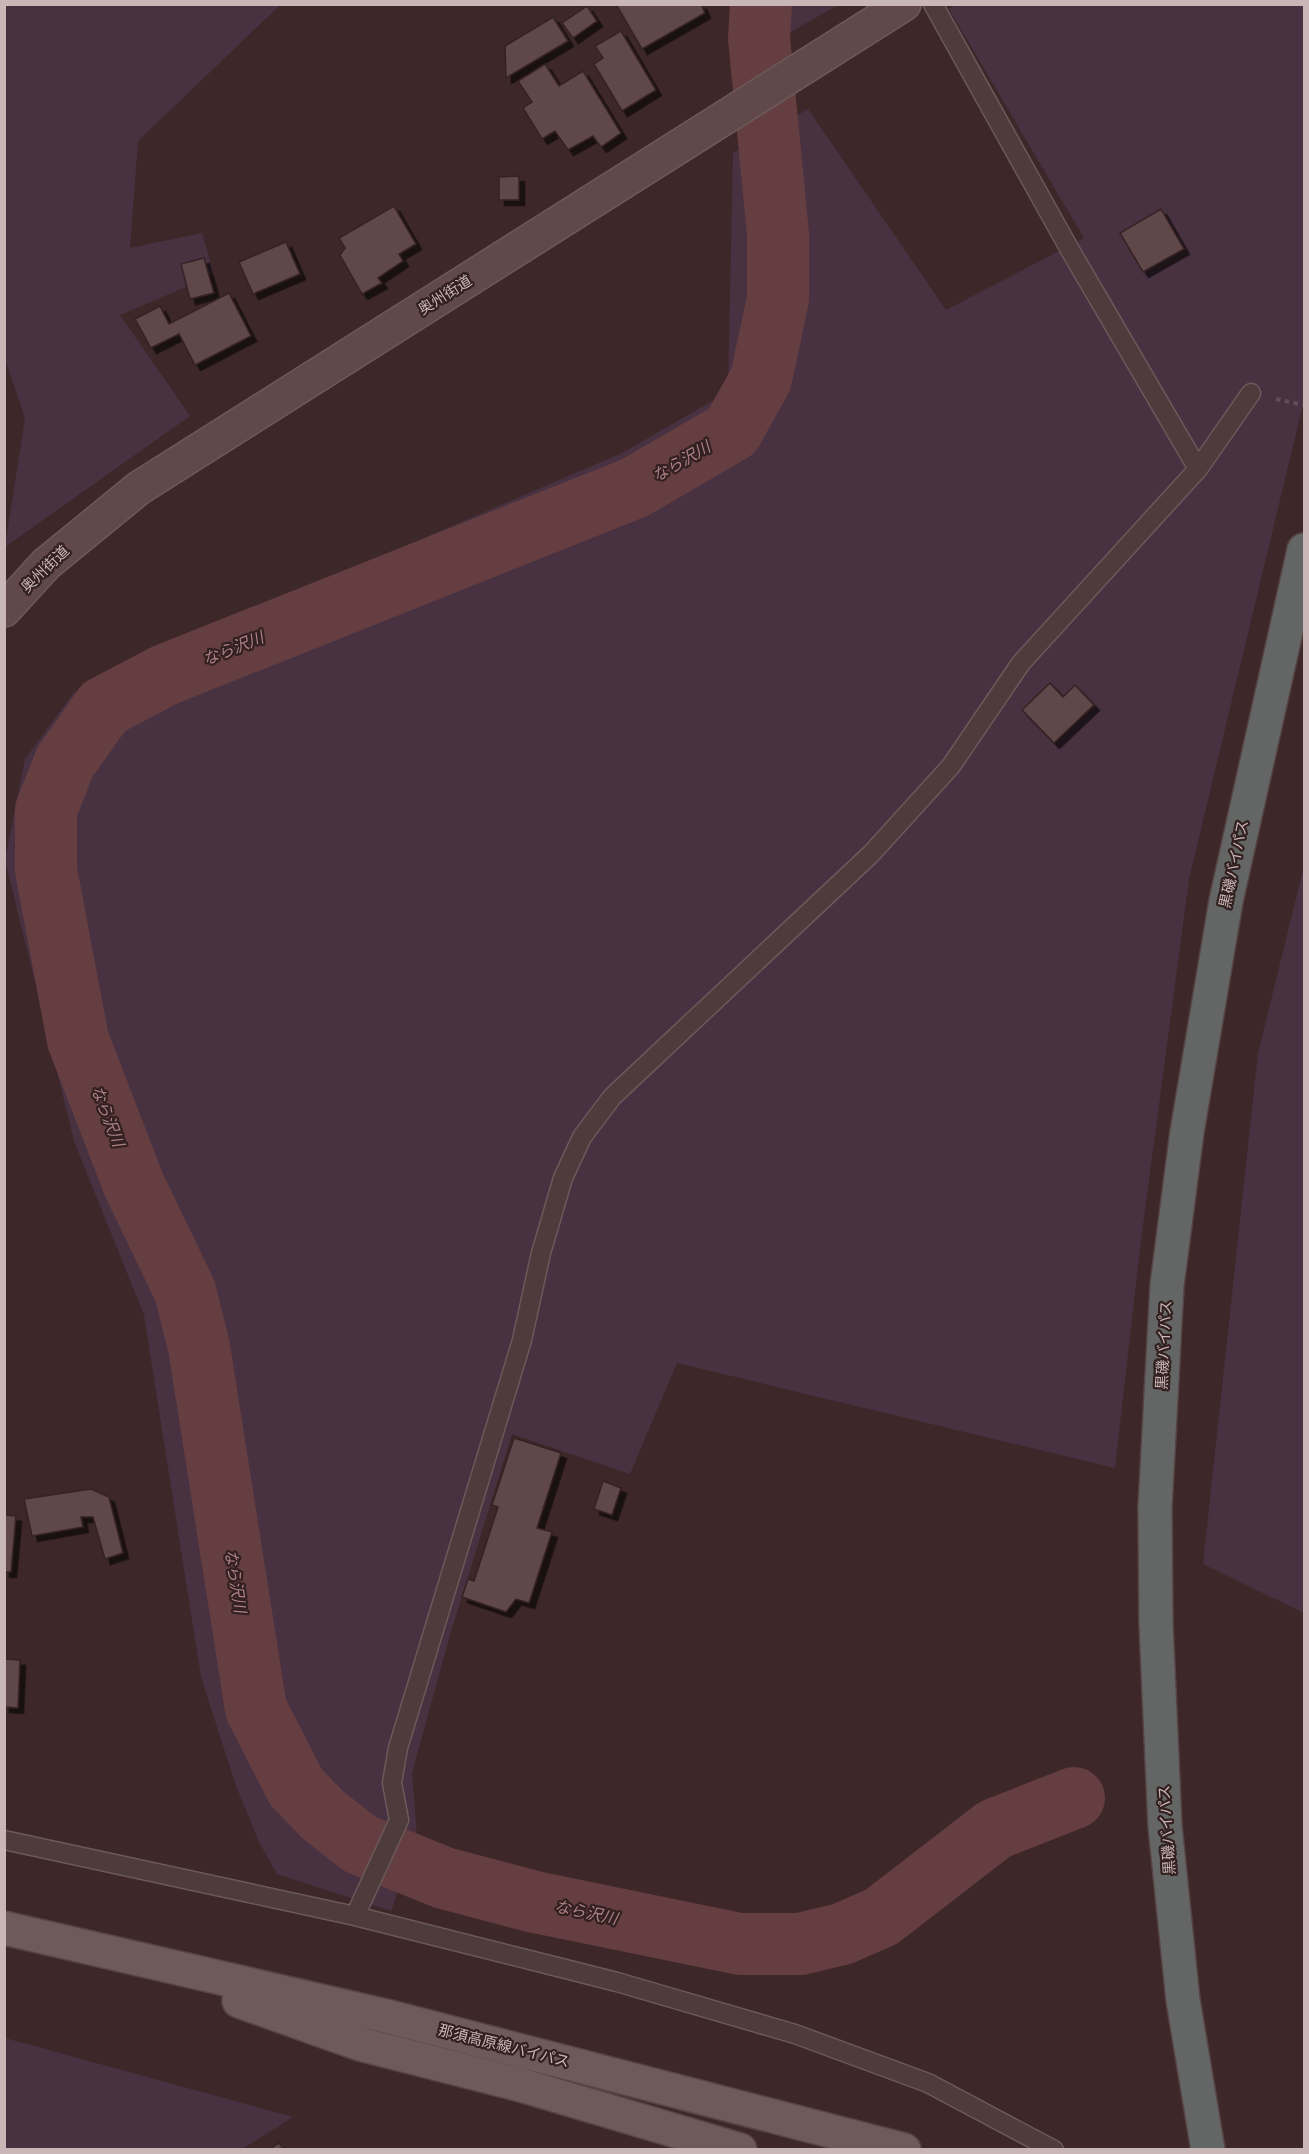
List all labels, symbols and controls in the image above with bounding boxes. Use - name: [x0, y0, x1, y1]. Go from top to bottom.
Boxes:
- street label: 奥州街道: [414, 271, 475, 319]
- water label: なら沢川: [648, 435, 715, 486]
- street label: 奥州街道: [16, 541, 73, 596]
- water label: なら沢川: [200, 626, 268, 669]
- street label: 黒磯バイパス: [1215, 818, 1252, 910]
- water label: なら沢川: [87, 1083, 130, 1151]
- street label: 黒磯バイパス: [1152, 1300, 1175, 1390]
- water label: なら沢川: [221, 1548, 251, 1616]
- street label: 黒磯バイパス: [1154, 1785, 1179, 1875]
- water label: なら沢川: [553, 1896, 621, 1929]
- street label: 那須高原線バイパス: [436, 2020, 572, 2071]

